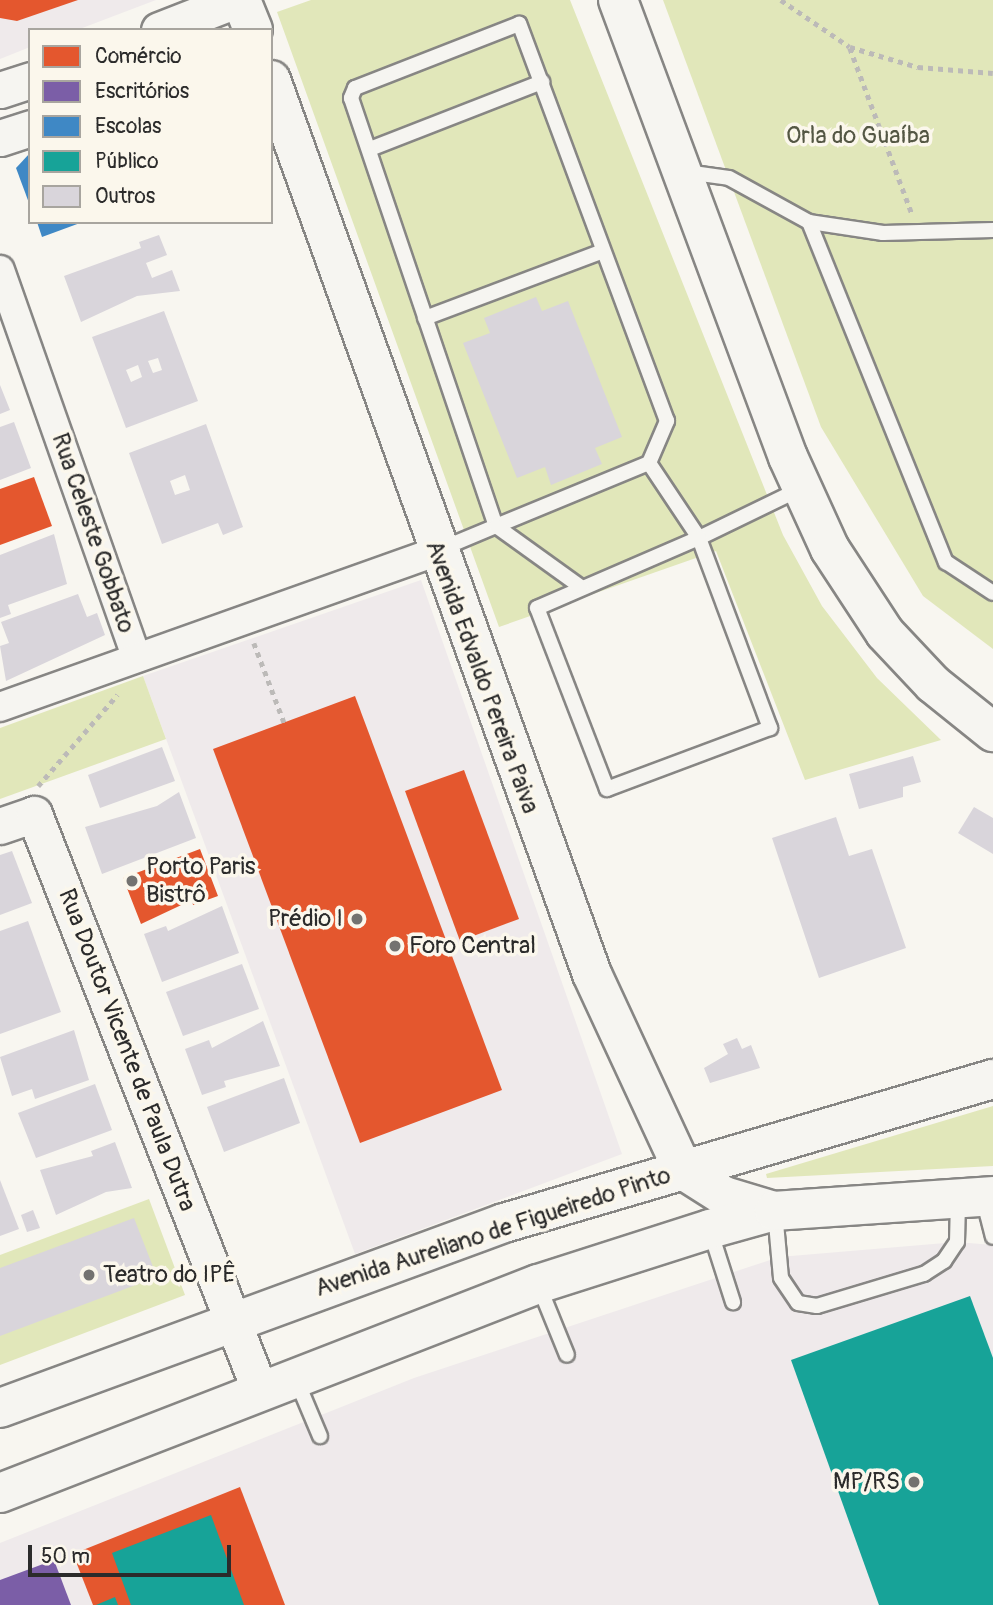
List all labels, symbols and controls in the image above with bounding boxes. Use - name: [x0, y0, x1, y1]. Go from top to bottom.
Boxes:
- legend: [28, 28, 273, 224]
- text: Comércio: [95, 43, 182, 70]
- text: Escritórios: [95, 78, 189, 105]
- text: Escolas: [95, 113, 161, 140]
- park label: Orla do Guaíba: [786, 122, 930, 150]
- text: Público: [95, 148, 158, 175]
- text: Outros: [95, 183, 155, 210]
- street label: Rua Celeste Gobbato: [45, 429, 141, 637]
- street label: Avenida Edvaldo Pereira Paiva: [419, 537, 545, 817]
- place label: Porto Paris Bistrô: [146, 853, 255, 909]
- marker: Porto Paris Bistrô: [124, 873, 140, 889]
- street label: Rua Doutor Vicente de Paula Dutra: [52, 885, 202, 1215]
- place label: Prédio I: [268, 905, 343, 933]
- marker: Prédio I: [349, 911, 365, 927]
- place label: Foro Central: [409, 932, 536, 960]
- marker: Foro Central: [387, 938, 403, 954]
- street label: Avenida Aureliano de Figueiredo Pinto: [312, 1161, 674, 1303]
- place label: Teatro do IPÊ: [103, 1261, 236, 1289]
- marker: Teatro do IPÊ: [81, 1267, 97, 1283]
- place label: MP/RS: [833, 1468, 900, 1496]
- marker: MP/RS: [906, 1474, 922, 1490]
- scale bar: [32, 1532, 234, 1576]
- text: 50 m: [41, 1543, 90, 1570]

